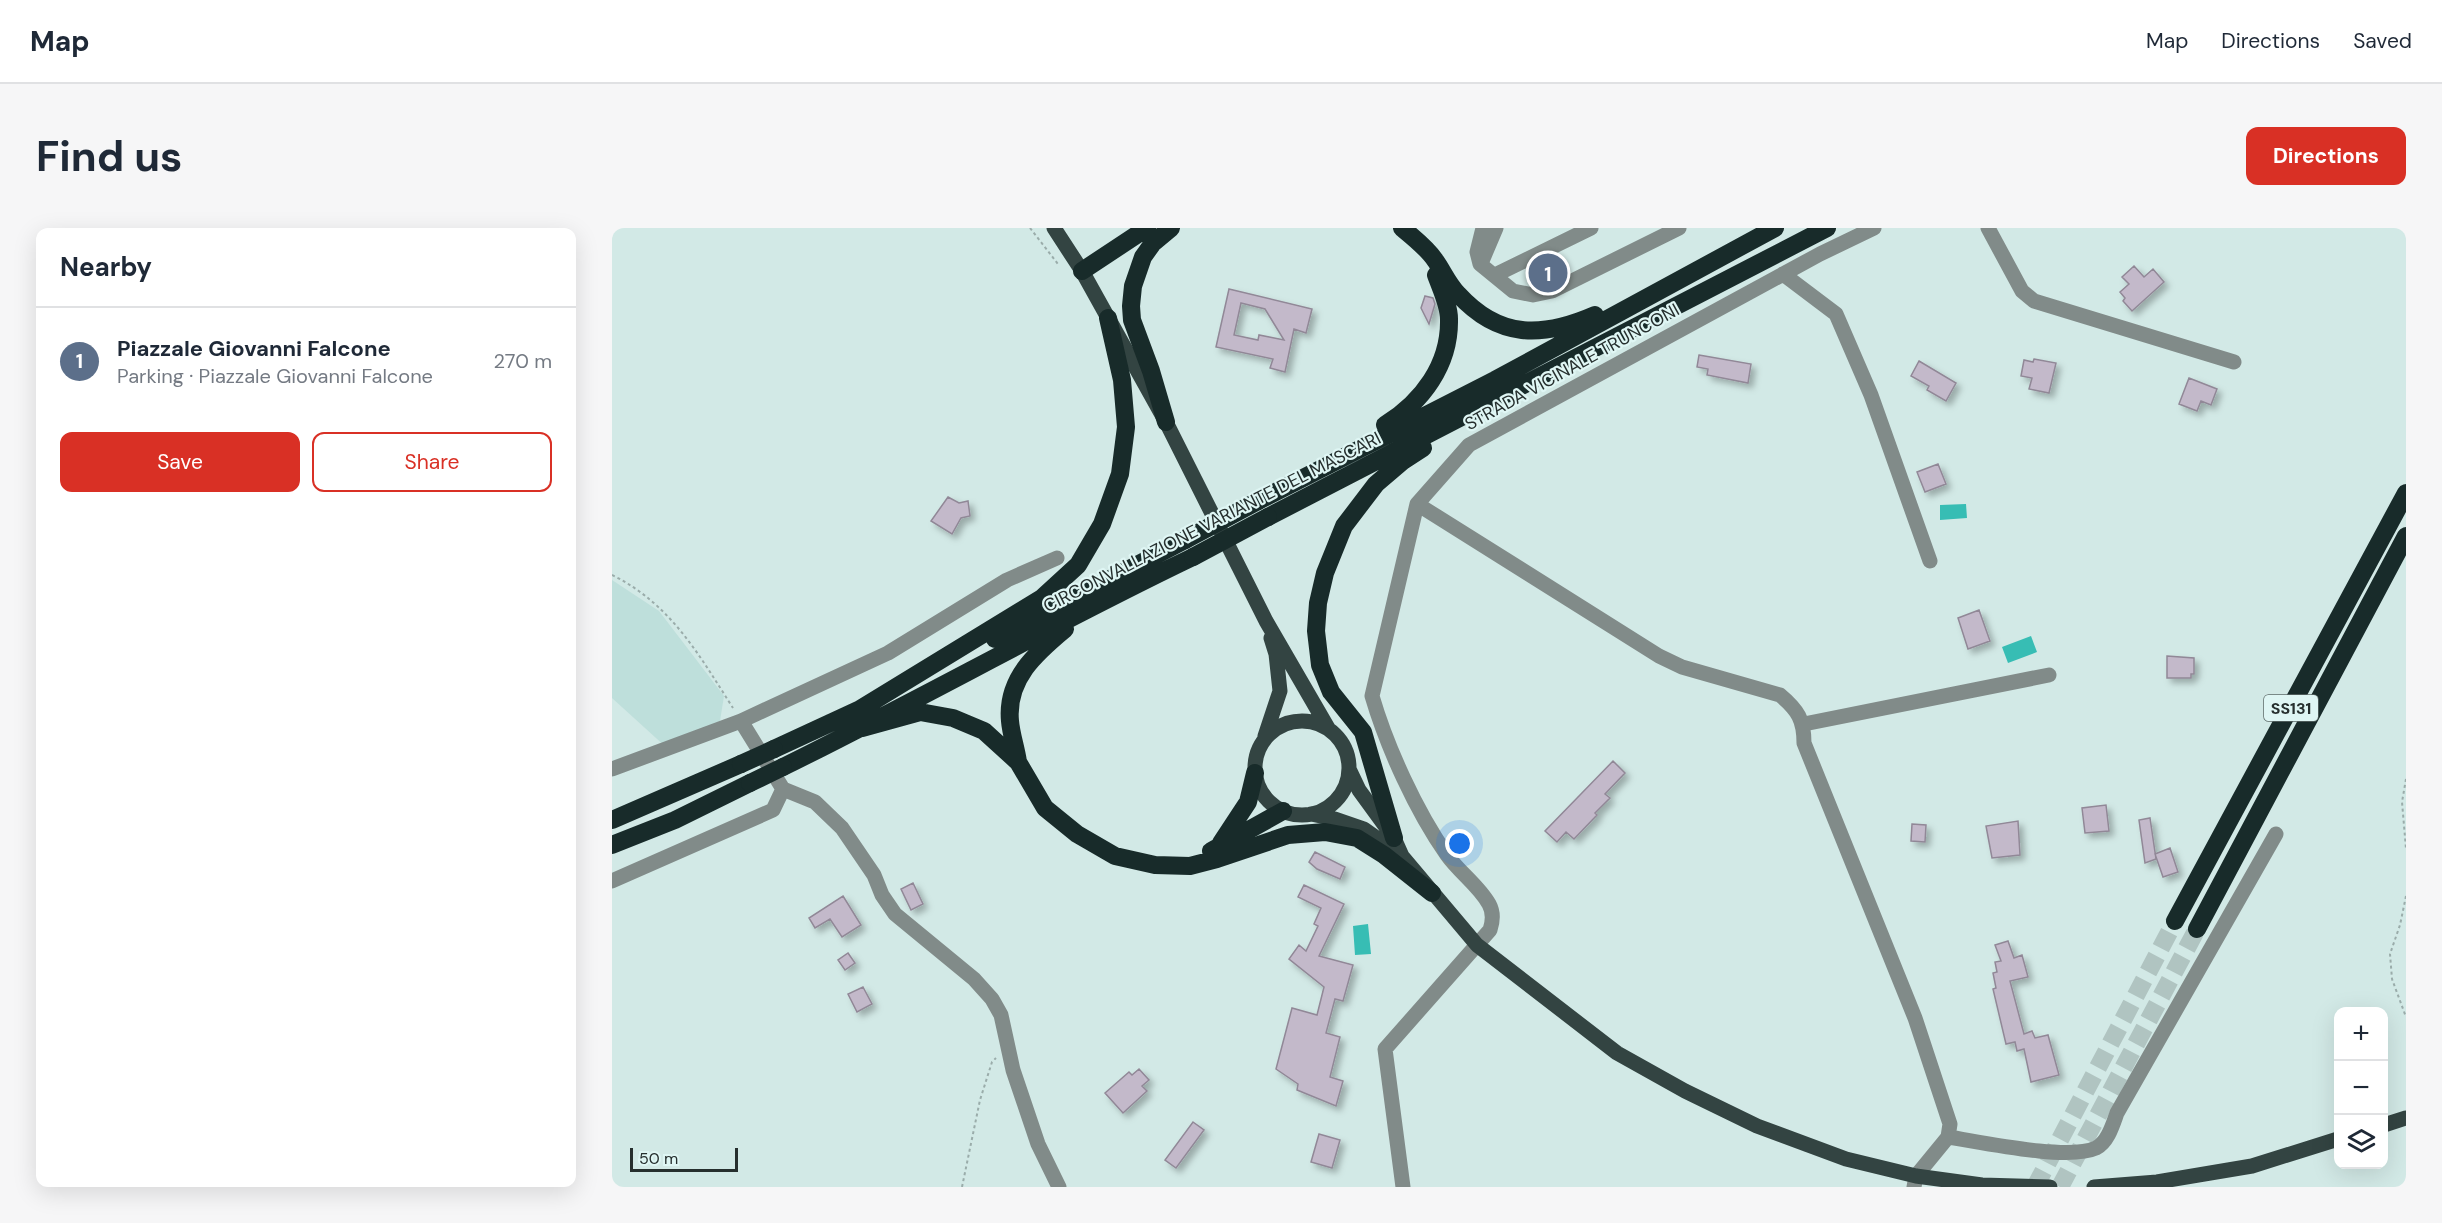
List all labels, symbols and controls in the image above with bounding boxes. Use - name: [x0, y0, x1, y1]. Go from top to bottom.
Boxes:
- text: Map: [30, 23, 90, 60]
- text: Map: [2146, 27, 2188, 55]
- text: Directions: [2221, 27, 2320, 55]
- text: Saved: [2353, 27, 2412, 55]
- button: Directions: [2246, 127, 2406, 185]
- text: Find us: [36, 129, 182, 184]
- text: Nearby: [60, 250, 152, 284]
- pin: 1: [1528, 250, 1568, 296]
- street label: STRADA VICINALE TRUNCONI: [1460, 298, 1684, 436]
- text: Piazzale Giovanni Falcone: [117, 334, 391, 363]
- text: 1: [76, 348, 83, 374]
- text: 270 m: [494, 348, 552, 374]
- text: Parking · Piazzale Giovanni Falcone: [117, 363, 433, 389]
- street label: CIRCONVALLAZIONE VARIANTE DEL MASCARI: [1039, 426, 1385, 618]
- button: Save: [60, 432, 300, 492]
- button: Share: [312, 432, 552, 492]
- road number: SS131: [2264, 695, 2318, 721]
- your location: [1445, 829, 1474, 858]
- map controls: [2334, 1007, 2388, 1169]
- button: +: [2334, 1007, 2388, 1061]
- button: −: [2334, 1061, 2388, 1115]
- button: layers: [2334, 1115, 2388, 1169]
- scale bar: [630, 1145, 738, 1172]
- text: 50 m: [639, 1148, 678, 1169]

